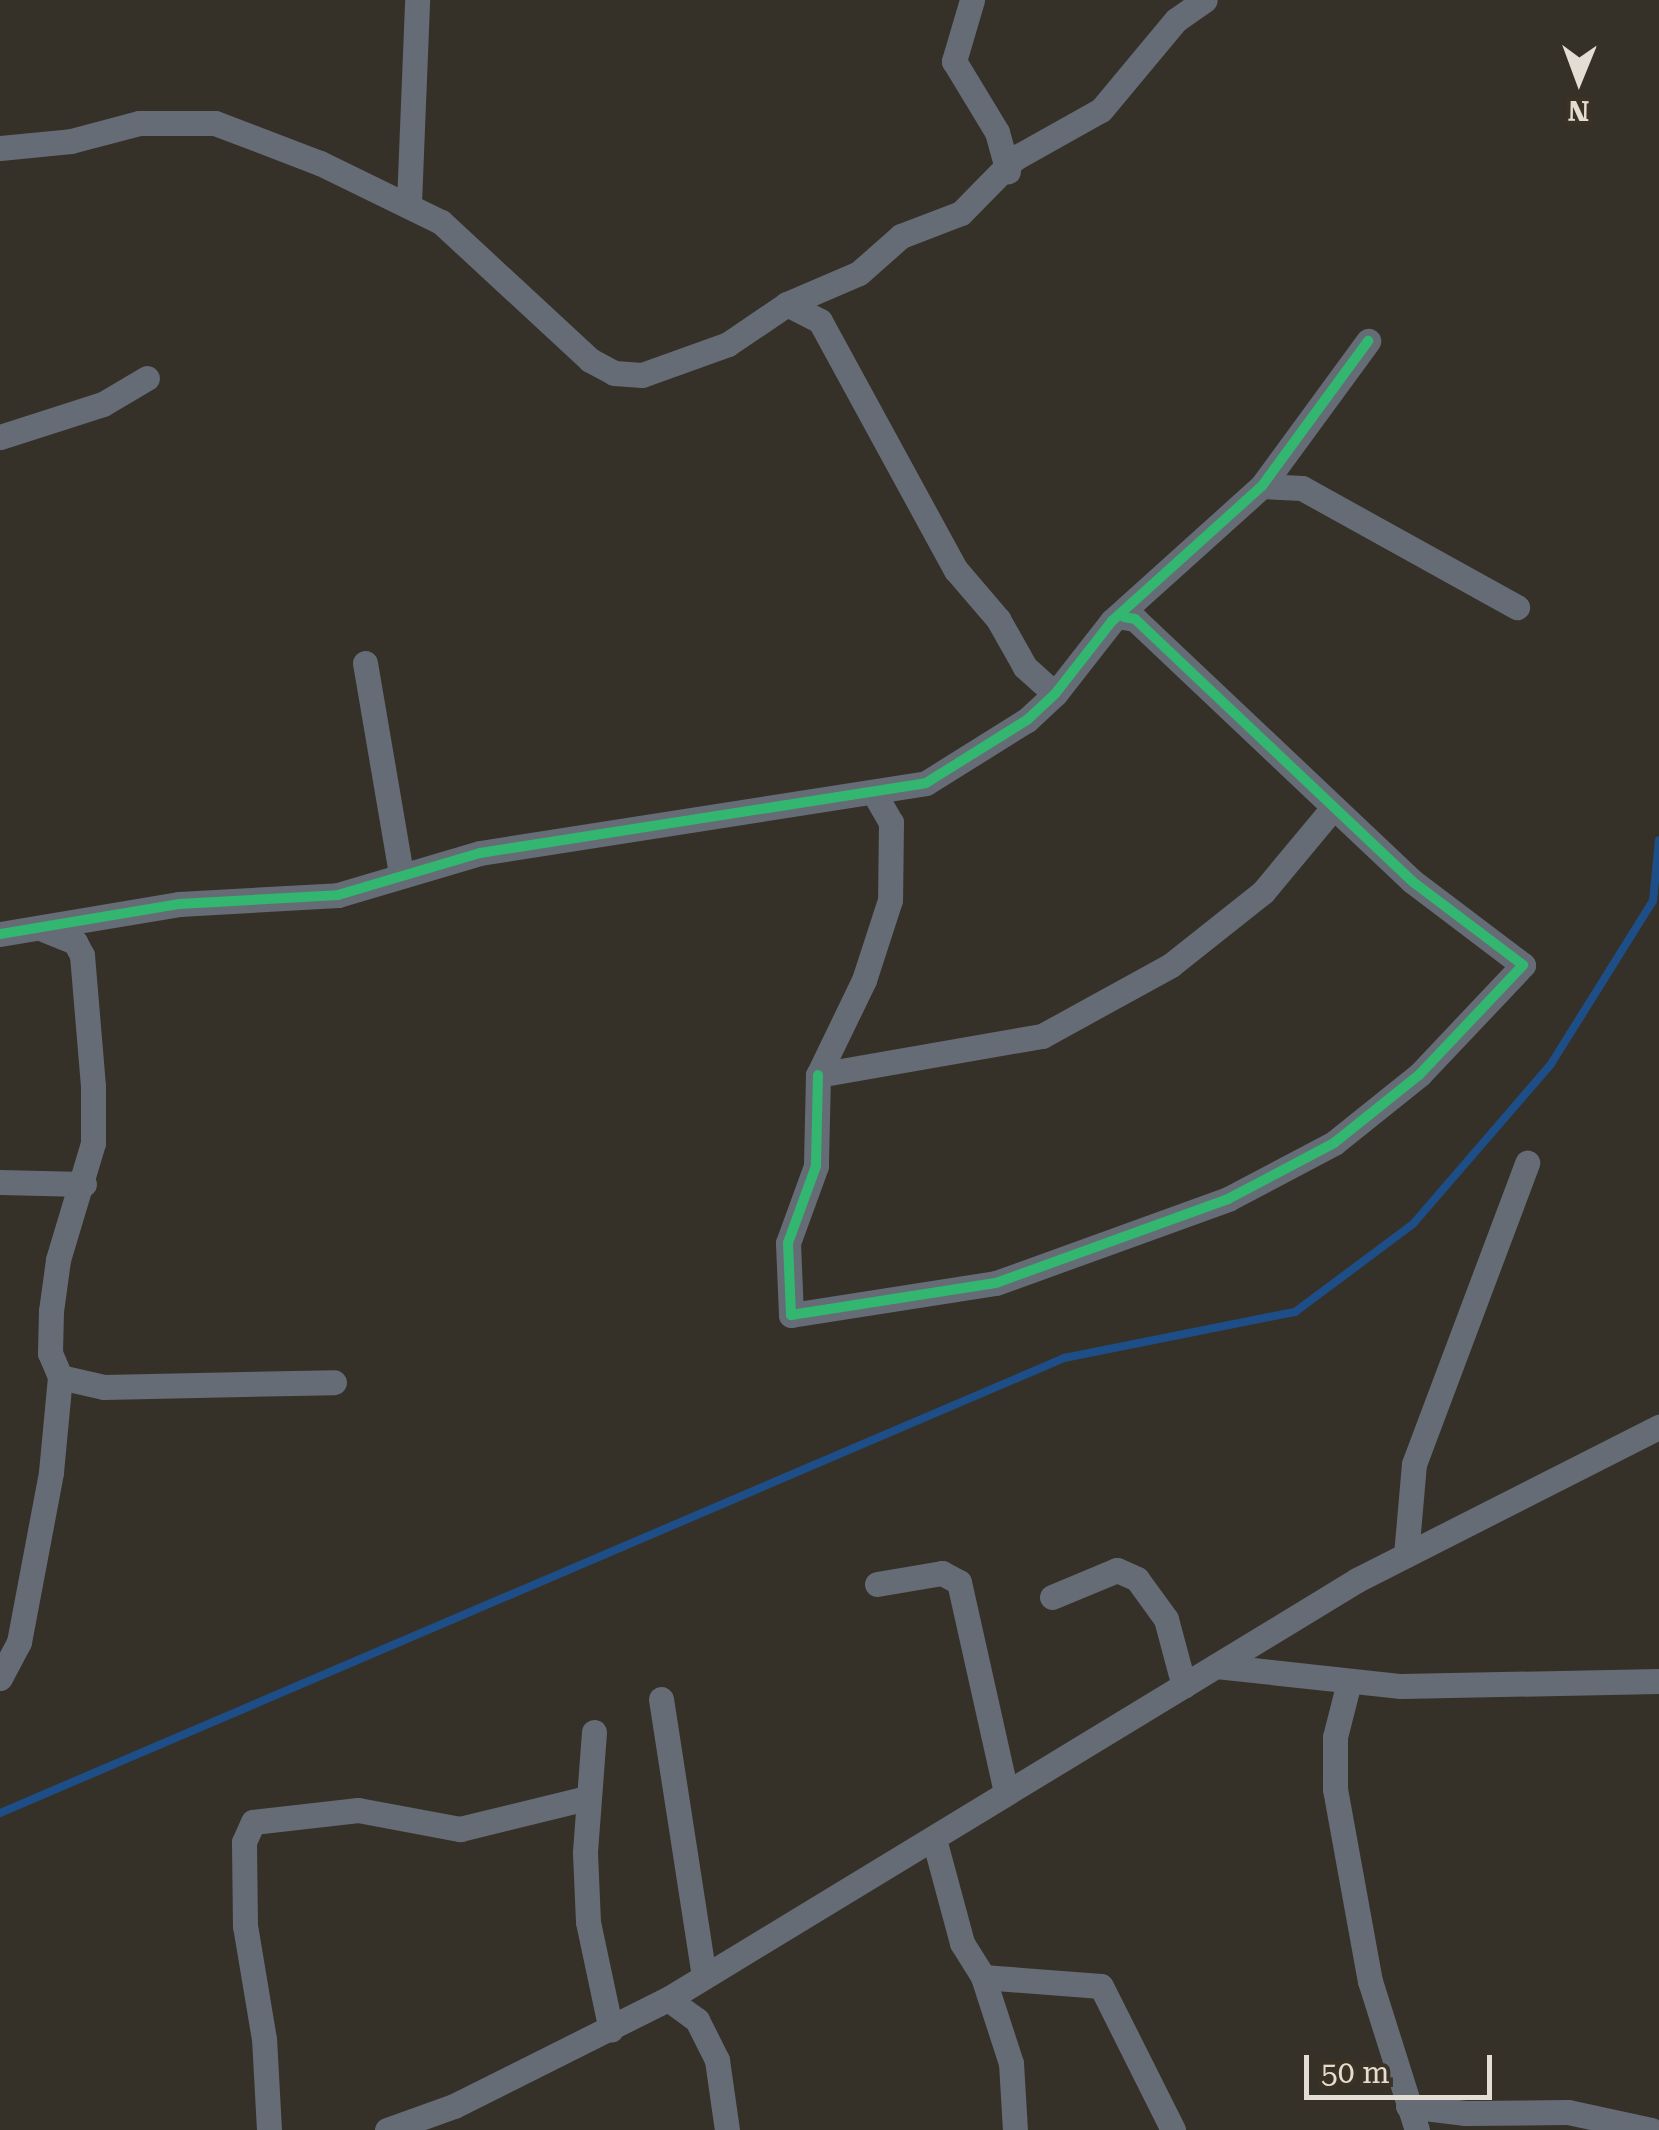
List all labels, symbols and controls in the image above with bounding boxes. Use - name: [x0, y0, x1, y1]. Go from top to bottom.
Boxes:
- north arrow: [1529, 30, 1629, 130]
- text: N: [1567, 94, 1590, 127]
- scale bar: [1309, 2035, 1496, 2097]
- text: 50 m: [1321, 2055, 1390, 2090]

